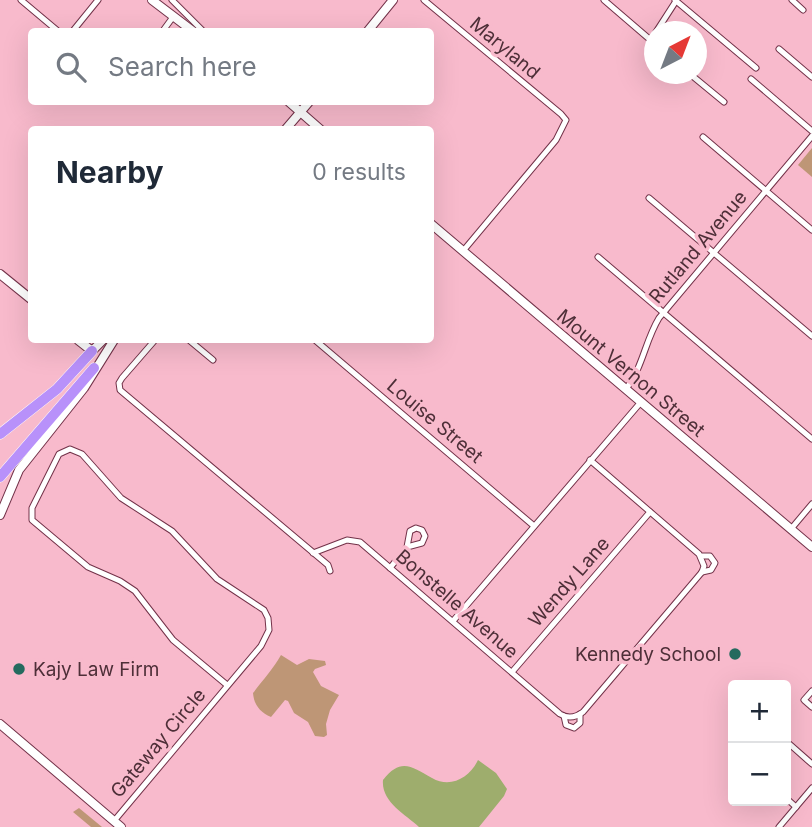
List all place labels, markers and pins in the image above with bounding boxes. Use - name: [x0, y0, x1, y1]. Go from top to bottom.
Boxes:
- place label: Kennedy School: [575, 643, 721, 666]
- marker: Kennedy School: [727, 646, 743, 662]
- place label: Kajy Law Firm: [33, 658, 159, 681]
- marker: Kajy Law Firm: [11, 661, 27, 677]

